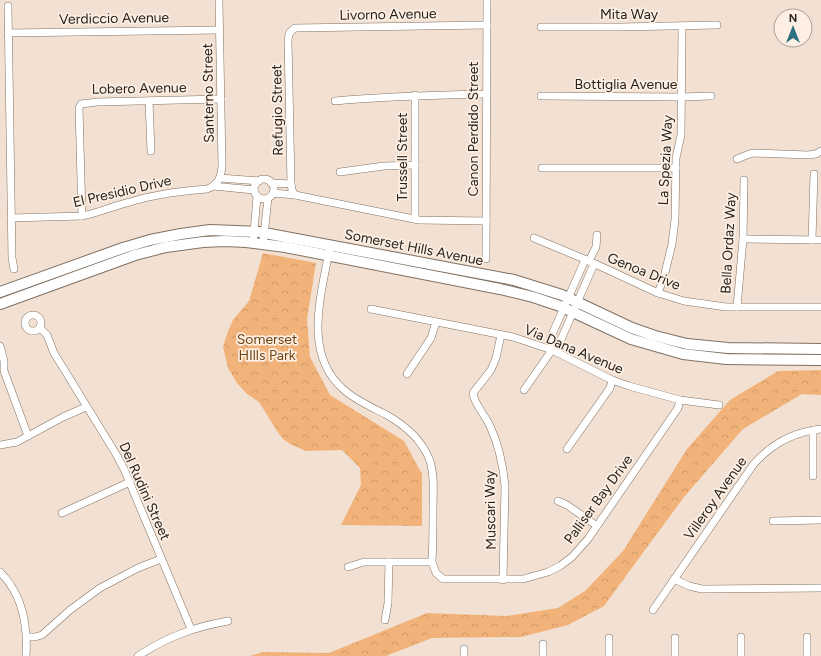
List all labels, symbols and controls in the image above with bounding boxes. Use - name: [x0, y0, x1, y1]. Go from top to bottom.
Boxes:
- street label: Livorno Avenue: [339, 5, 437, 24]
- street label: Mita Way: [600, 6, 659, 23]
- north arrow: [773, 8, 813, 48]
- street label: Verdiccio Avenue: [59, 9, 170, 28]
- text: N: [789, 12, 797, 25]
- street label: Santerno Street: [199, 43, 218, 143]
- street label: Canon Perdido Street: [465, 61, 482, 197]
- street label: Refugio Street: [268, 64, 287, 156]
- street label: Bottiglia Avenue: [575, 76, 678, 93]
- street label: Lobero Avenue: [91, 79, 187, 98]
- street label: Trussell Street: [394, 112, 411, 202]
- street label: La Spezia Way: [655, 114, 676, 206]
- street label: El Presidio Drive: [71, 172, 173, 211]
- street label: Bella Ordaz Way: [717, 191, 740, 294]
- street label: Somerset Hills Avenue: [343, 226, 485, 269]
- street label: Genoa Drive: [605, 249, 683, 294]
- street label: Via Dana Avenue: [522, 321, 626, 378]
- park label: Somerset HIlls Park: [237, 331, 297, 364]
- street label: Del Rudini Street: [115, 440, 174, 543]
- street label: Palliser Bay Drive: [560, 451, 637, 547]
- street label: Villeroy Avenue: [680, 453, 751, 543]
- street label: Muscari Way: [481, 469, 500, 550]

